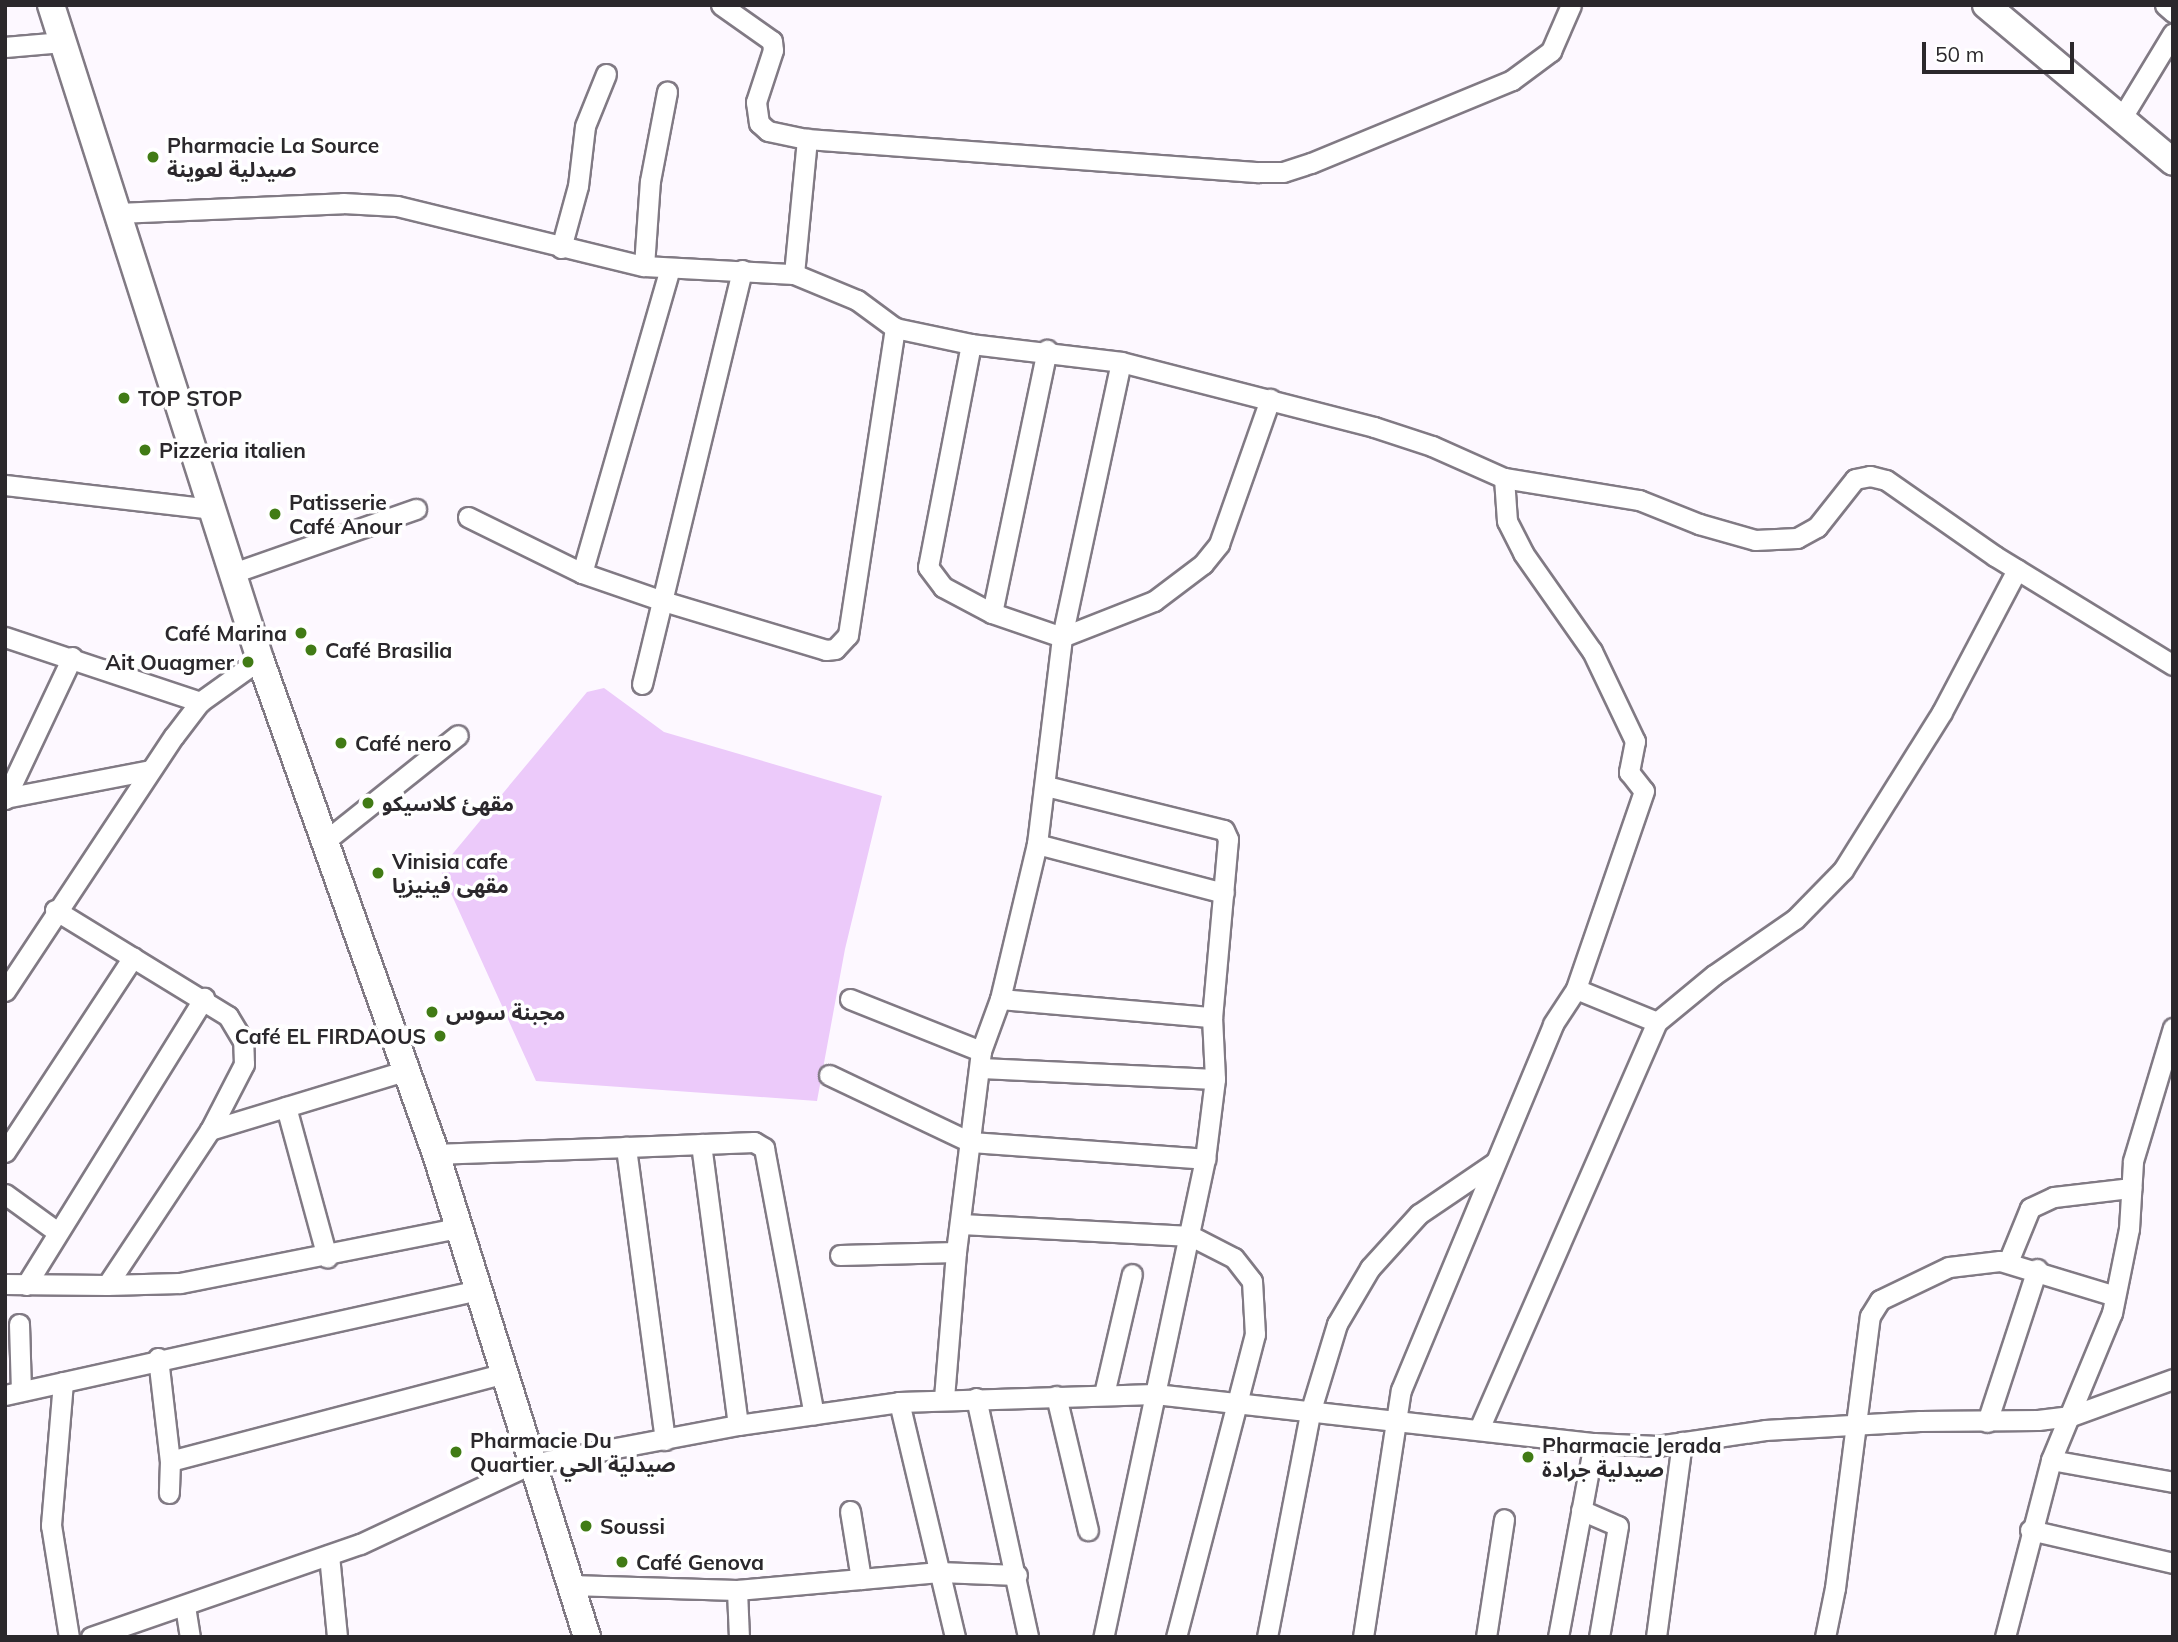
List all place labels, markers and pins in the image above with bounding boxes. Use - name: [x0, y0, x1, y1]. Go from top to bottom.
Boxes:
- place label: Pharmacie La Source صيدلية لعوينة: [167, 132, 379, 182]
- marker: Pharmacie La Source صيدلية لعوينة: [145, 149, 161, 165]
- place label: TOP STOP: [138, 385, 242, 411]
- marker: TOP STOP: [116, 390, 132, 406]
- place label: Pizzeria italien: [159, 437, 306, 463]
- marker: Pizzeria italien: [137, 442, 153, 458]
- place label: Patisserie Café Anour: [289, 489, 402, 539]
- marker: Patisserie Café Anour: [267, 506, 283, 522]
- place label: Café Marina: [165, 620, 287, 646]
- marker: Café Marina: [293, 625, 309, 641]
- place label: Café Brasilia: [325, 637, 452, 663]
- marker: Café Brasilia: [303, 642, 319, 658]
- place label: Ait Ouagmer: [105, 649, 234, 675]
- marker: Ait Ouagmer: [240, 654, 256, 670]
- place label: Café nero: [355, 730, 451, 756]
- marker: Café nero: [333, 735, 349, 751]
- place label: مقهئ كلاسيكو: [382, 790, 514, 816]
- marker: مقهئ كلاسيكو: [360, 795, 376, 811]
- place label: Vinisia cafe مقهى فينيزيا: [392, 848, 509, 898]
- marker: Vinisia cafe مقهى فينيزيا: [370, 865, 386, 881]
- place label: مجبنة سوس: [446, 999, 565, 1025]
- marker: مجبنة سوس: [424, 1004, 440, 1020]
- place label: Café EL FIRDAOUS: [235, 1023, 426, 1049]
- marker: Café EL FIRDAOUS: [432, 1028, 448, 1044]
- place label: Pharmacie Du Quartier صيدلية الحي: [470, 1427, 676, 1477]
- place label: Pharmacie Jerada صيدلية جرادة: [1542, 1432, 1721, 1482]
- marker: Pharmacie Du Quartier صيدلية الحي: [448, 1444, 464, 1460]
- marker: Pharmacie Jerada صيدلية جرادة: [1520, 1449, 1536, 1465]
- place label: Soussi: [600, 1513, 665, 1539]
- marker: Soussi: [578, 1518, 594, 1534]
- place label: Café Genova: [636, 1549, 764, 1575]
- marker: Café Genova: [614, 1554, 630, 1570]

